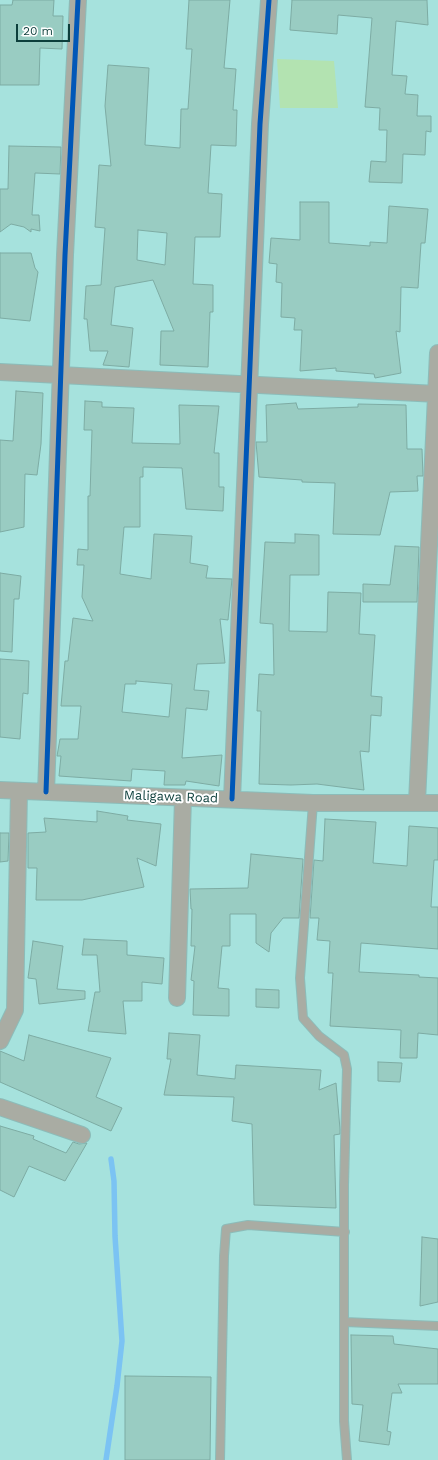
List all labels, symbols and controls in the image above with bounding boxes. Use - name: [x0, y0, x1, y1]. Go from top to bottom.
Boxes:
- scale bar: [18, 16, 72, 42]
- text: 20 m: [23, 24, 53, 38]
- street label: Maligawa Road: [124, 788, 218, 806]

